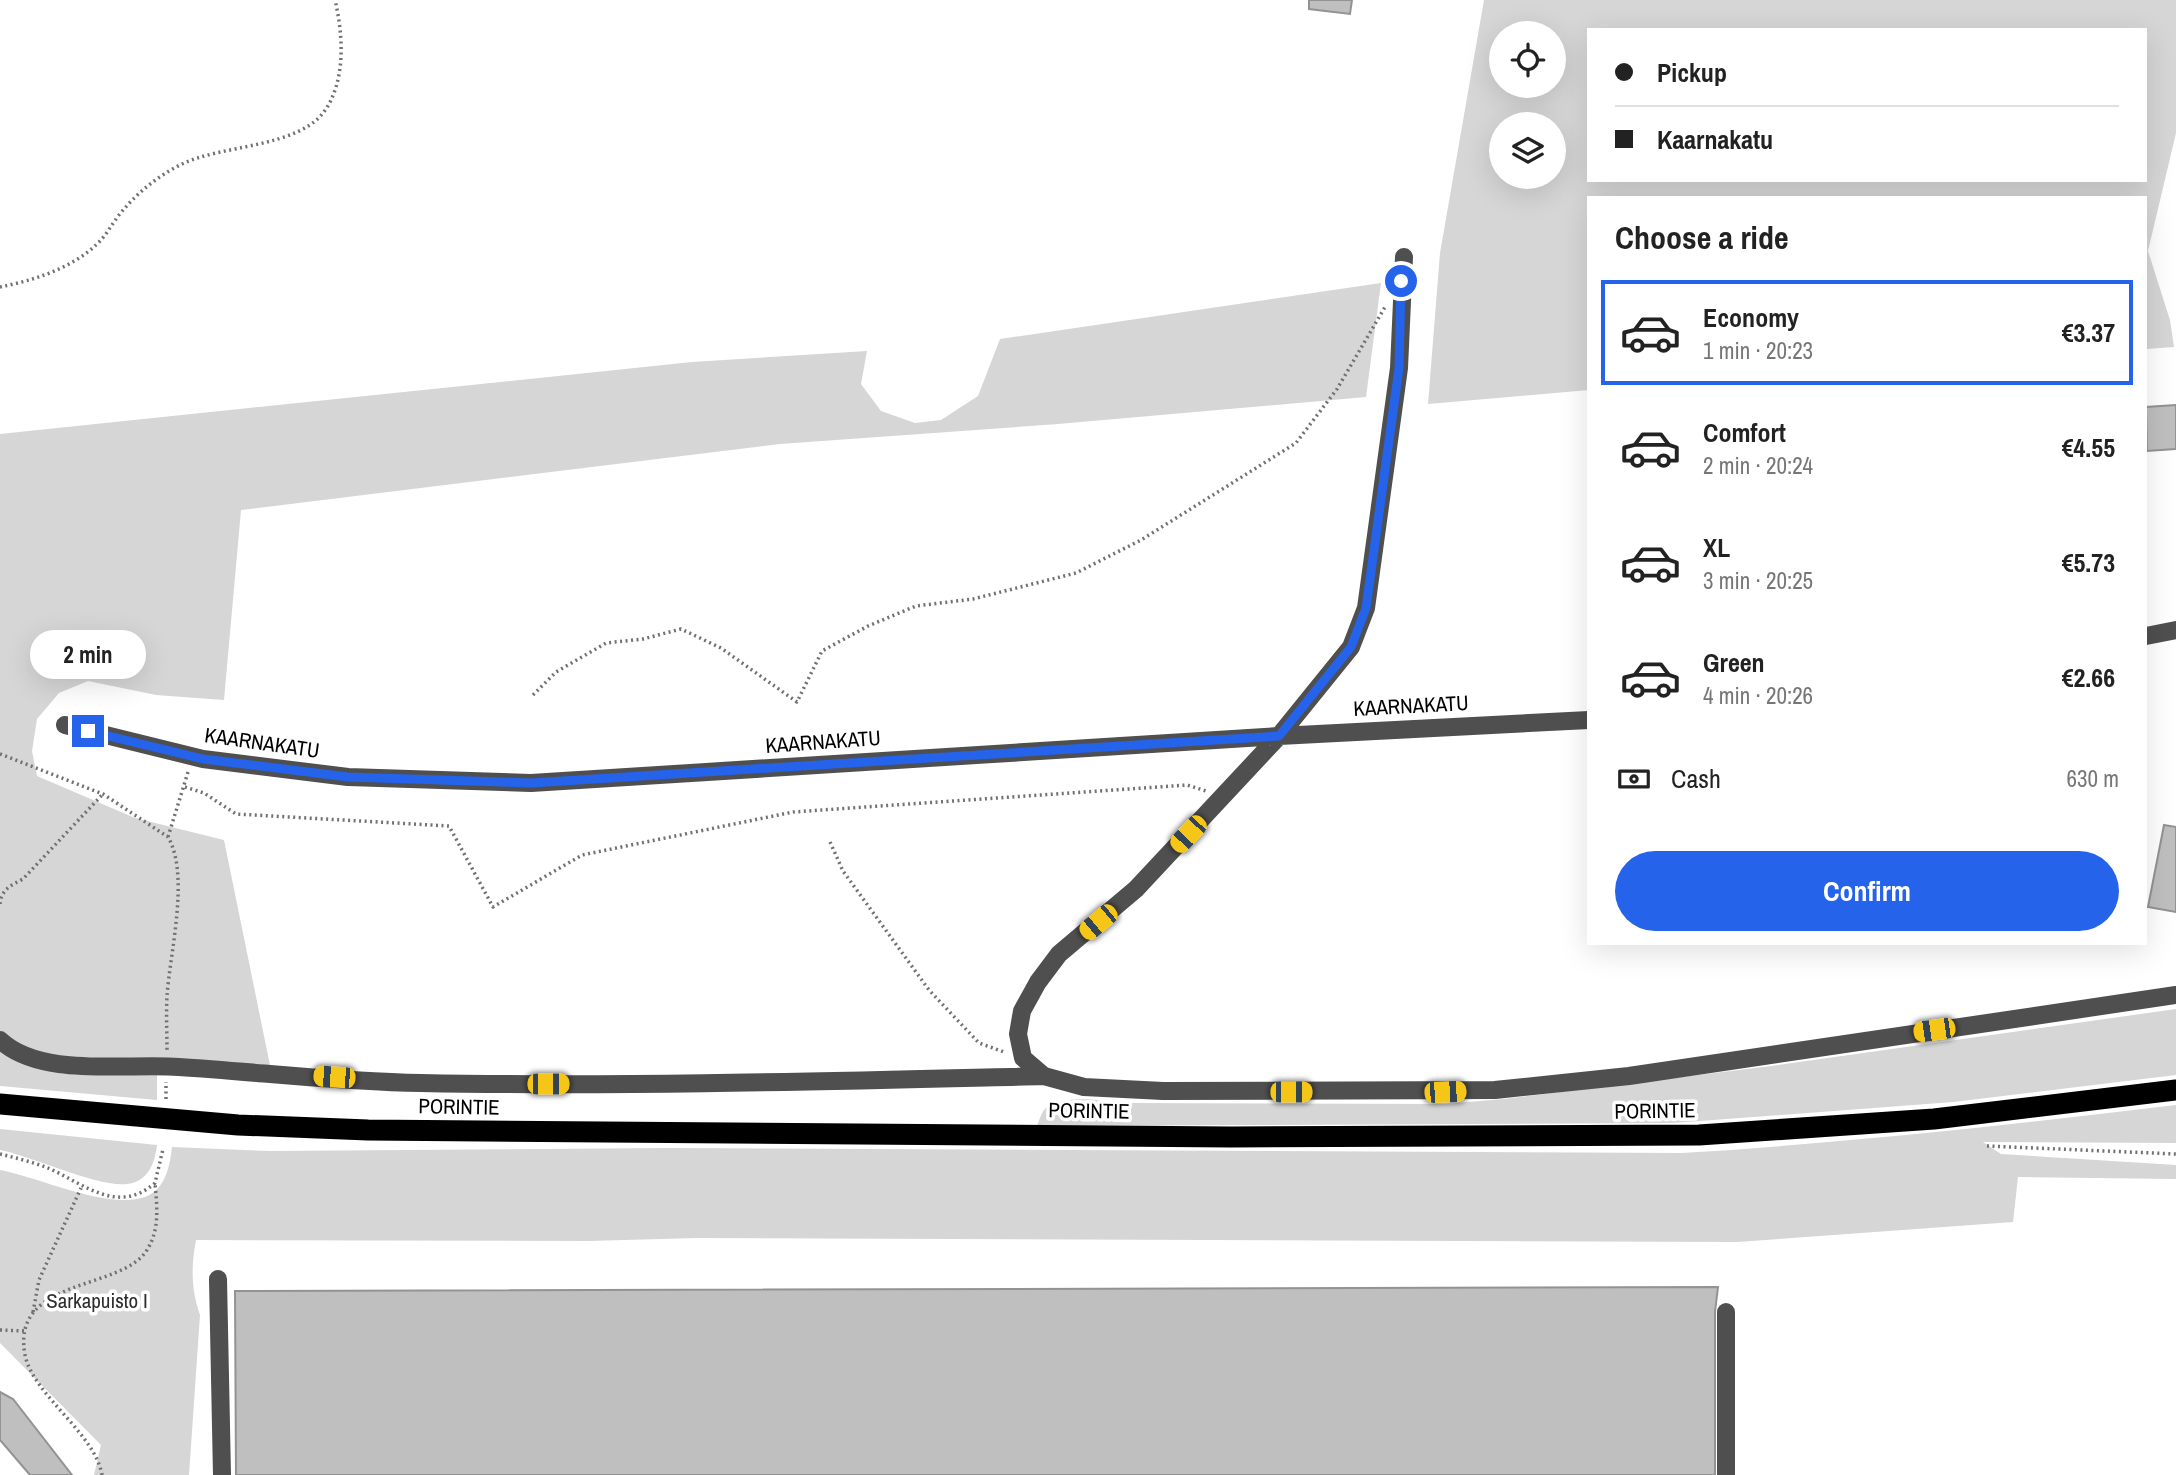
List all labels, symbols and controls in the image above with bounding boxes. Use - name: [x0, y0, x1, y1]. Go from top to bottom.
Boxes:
- map controls: [1489, 21, 1566, 189]
- button: locate: [1489, 21, 1566, 98]
- text: Pickup: [1657, 55, 1727, 90]
- button: layers: [1489, 112, 1566, 189]
- text: Kaarnakatu: [1657, 122, 1773, 157]
- text: Choose a ride: [1615, 216, 1789, 259]
- route start: [1385, 265, 1417, 297]
- text: Economy: [1703, 300, 1799, 335]
- icon: car: [1619, 301, 1682, 364]
- text: €3.37: [2062, 315, 2115, 350]
- text: 1 min · 20:23: [1703, 335, 1813, 366]
- text: Comfort: [1703, 415, 1786, 450]
- icon: car: [1619, 416, 1682, 479]
- text: €4.55: [2062, 430, 2115, 465]
- text: 2 min · 20:24: [1703, 450, 1813, 481]
- text: XL: [1703, 530, 1730, 565]
- icon: car: [1619, 531, 1682, 594]
- text: €5.73: [2062, 545, 2115, 580]
- text: 3 min · 20:25: [1703, 565, 1813, 596]
- callout: 2 min: [30, 630, 146, 678]
- text: 2 min: [63, 639, 113, 670]
- text: Green: [1703, 645, 1765, 680]
- icon: car: [1619, 646, 1682, 709]
- text: €2.66: [2062, 660, 2115, 695]
- text: 4 min · 20:26: [1703, 680, 1813, 711]
- street label: KAARNAKATU: [1353, 688, 1469, 723]
- route end: [72, 715, 104, 747]
- street label: KAARNAKATU: [203, 720, 321, 765]
- street label: KAARNAKATU: [764, 723, 882, 760]
- icon: cash: [1615, 760, 1653, 798]
- text: Cash: [1671, 761, 1721, 796]
- text: 630 m: [2067, 763, 2119, 794]
- car: [1166, 811, 1211, 857]
- button: Confirm: [1615, 851, 2119, 931]
- car: [1076, 900, 1121, 944]
- car: [1912, 1017, 1957, 1043]
- car: [313, 1065, 356, 1089]
- car: [528, 1074, 570, 1095]
- car: [1424, 1081, 1467, 1103]
- car: [1271, 1082, 1313, 1103]
- street label: PORINTIE: [418, 1091, 500, 1122]
- street label: PORINTIE: [1048, 1095, 1130, 1126]
- street label: PORINTIE: [1614, 1095, 1696, 1126]
- park label: Sarkapuisto I: [46, 1286, 148, 1315]

